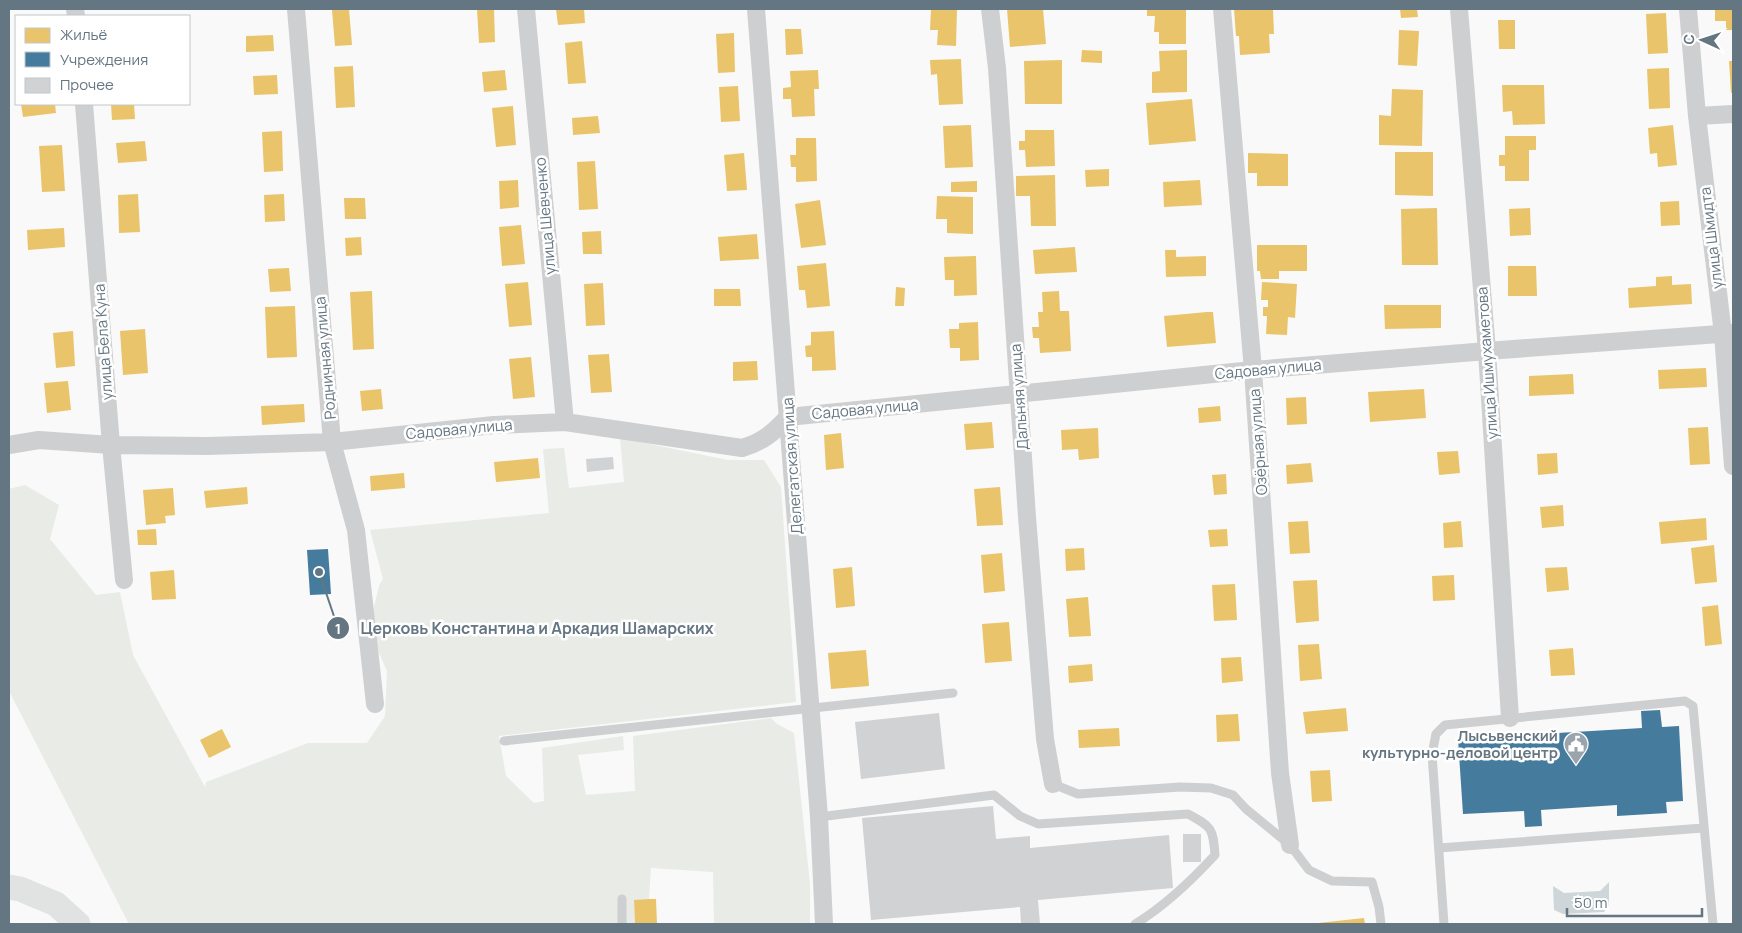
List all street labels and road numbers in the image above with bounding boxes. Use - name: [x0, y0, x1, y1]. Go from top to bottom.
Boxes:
- street label: улица Шевченко: [529, 156, 561, 276]
- street label: улица Шмидта: [1694, 186, 1728, 290]
- street label: улица Бела Куна: [88, 283, 118, 401]
- street label: улица Ишмухаметова: [1471, 286, 1503, 440]
- street label: Родничная улица: [309, 296, 341, 420]
- street label: Дальняя улица: [1005, 343, 1033, 451]
- street label: Садовая улица: [1214, 354, 1322, 384]
- street label: Озёрная улица: [1244, 388, 1272, 496]
- street label: Садовая улица: [811, 394, 919, 424]
- street label: Делегатская улица: [777, 397, 807, 535]
- street label: Садовая улица: [405, 414, 513, 444]

